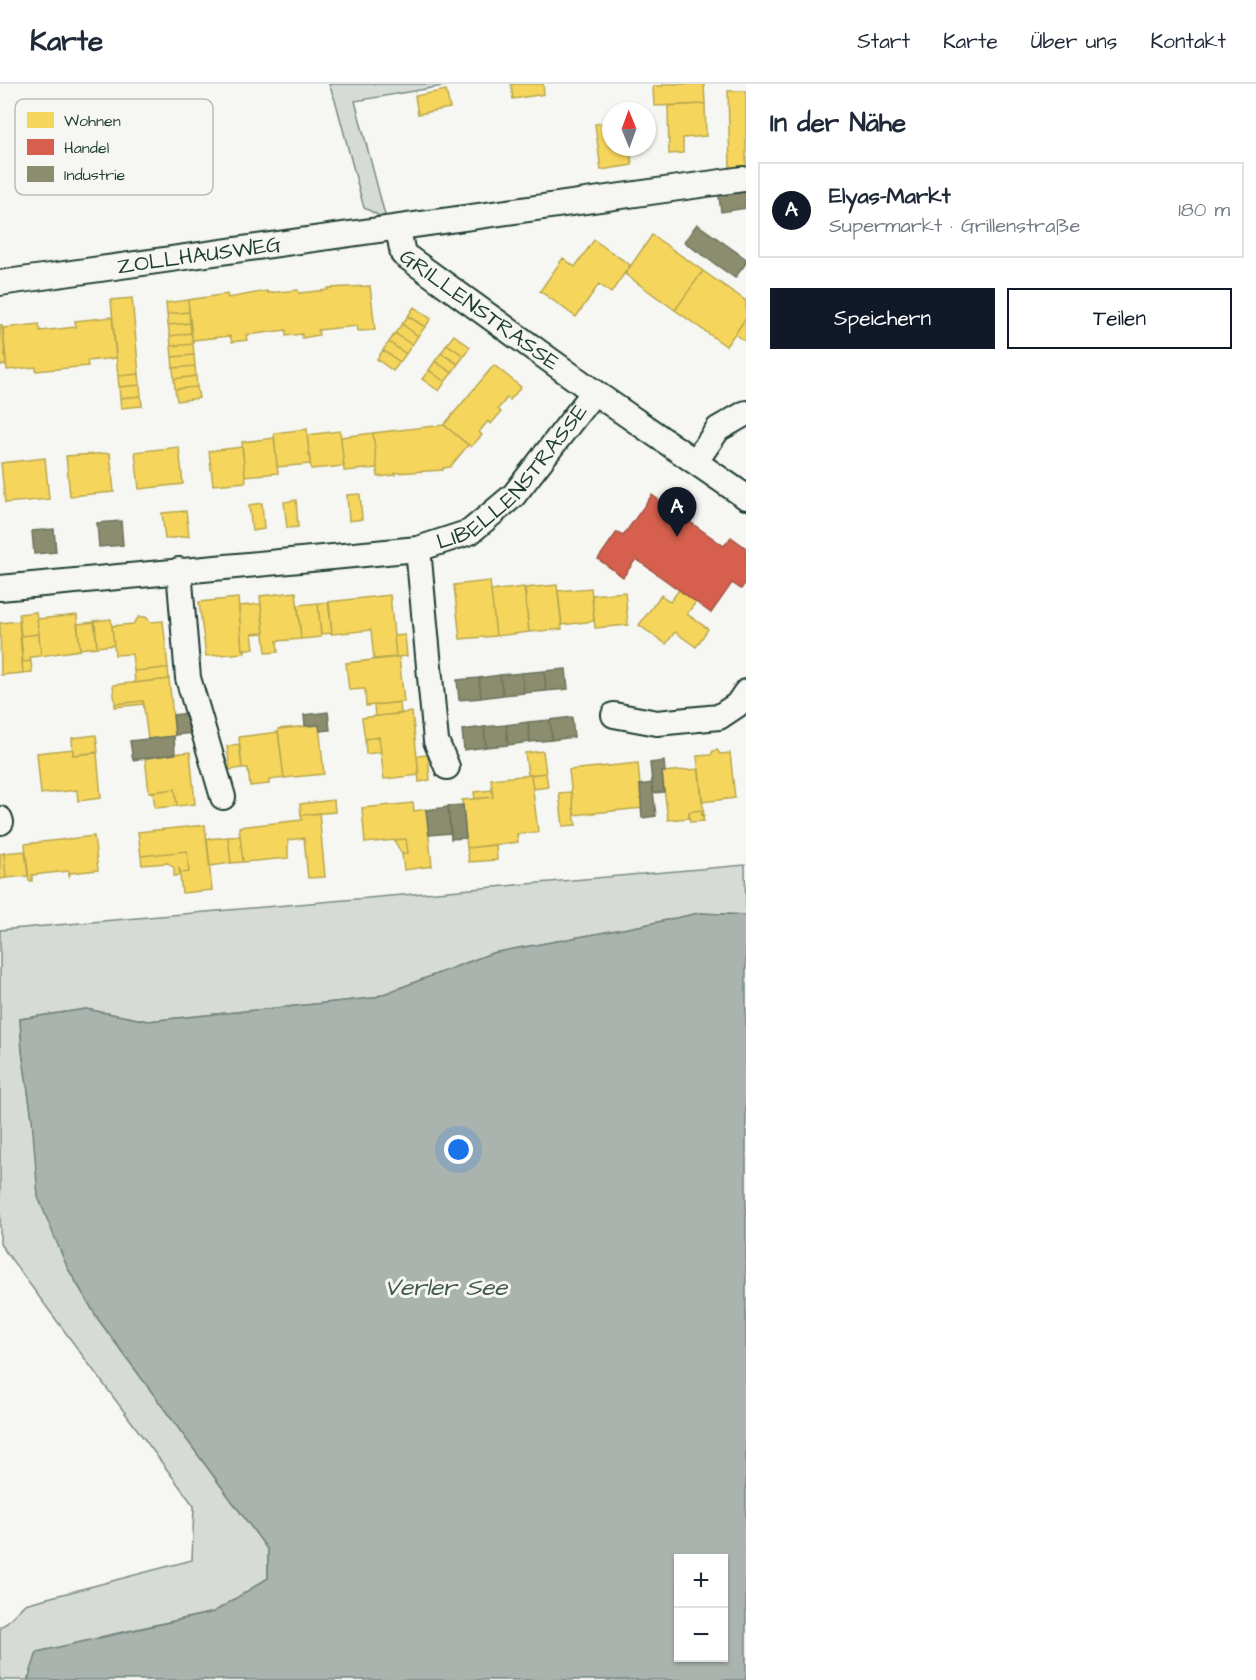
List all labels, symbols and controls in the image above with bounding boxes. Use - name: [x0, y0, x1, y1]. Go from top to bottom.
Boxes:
- text: Karte: [30, 22, 103, 61]
- text: Start: [857, 27, 910, 56]
- text: Karte: [943, 27, 998, 56]
- text: Über uns: [1031, 27, 1117, 56]
- text: Kontakt: [1150, 27, 1226, 56]
- legend: [15, 99, 213, 195]
- north arrow: [602, 102, 656, 156]
- text: In der Nähe: [770, 105, 906, 141]
- text: Wohnen: [64, 110, 121, 132]
- text: Handel: [64, 137, 109, 159]
- text: Industrie: [64, 164, 126, 186]
- text: Elyas-Markt: [829, 181, 951, 212]
- text: A: [785, 196, 798, 224]
- text: 180 m: [1178, 196, 1230, 224]
- text: Supermarkt · Grillenstraße: [829, 212, 1080, 240]
- street label: ZOLLHAUSWEG: [115, 228, 283, 282]
- street label: GRILLENSTRASSE: [393, 241, 566, 378]
- button: Speichern: [770, 288, 995, 349]
- button: Teilen: [1007, 288, 1232, 349]
- street label: LIBELLENSTRASSE: [433, 397, 595, 557]
- pin: A: [658, 488, 696, 537]
- your location: [444, 1135, 473, 1164]
- water label: Verler See: [385, 1271, 508, 1305]
- map controls: [674, 1554, 728, 1662]
- button: +: [674, 1554, 728, 1608]
- button: −: [674, 1608, 728, 1662]

